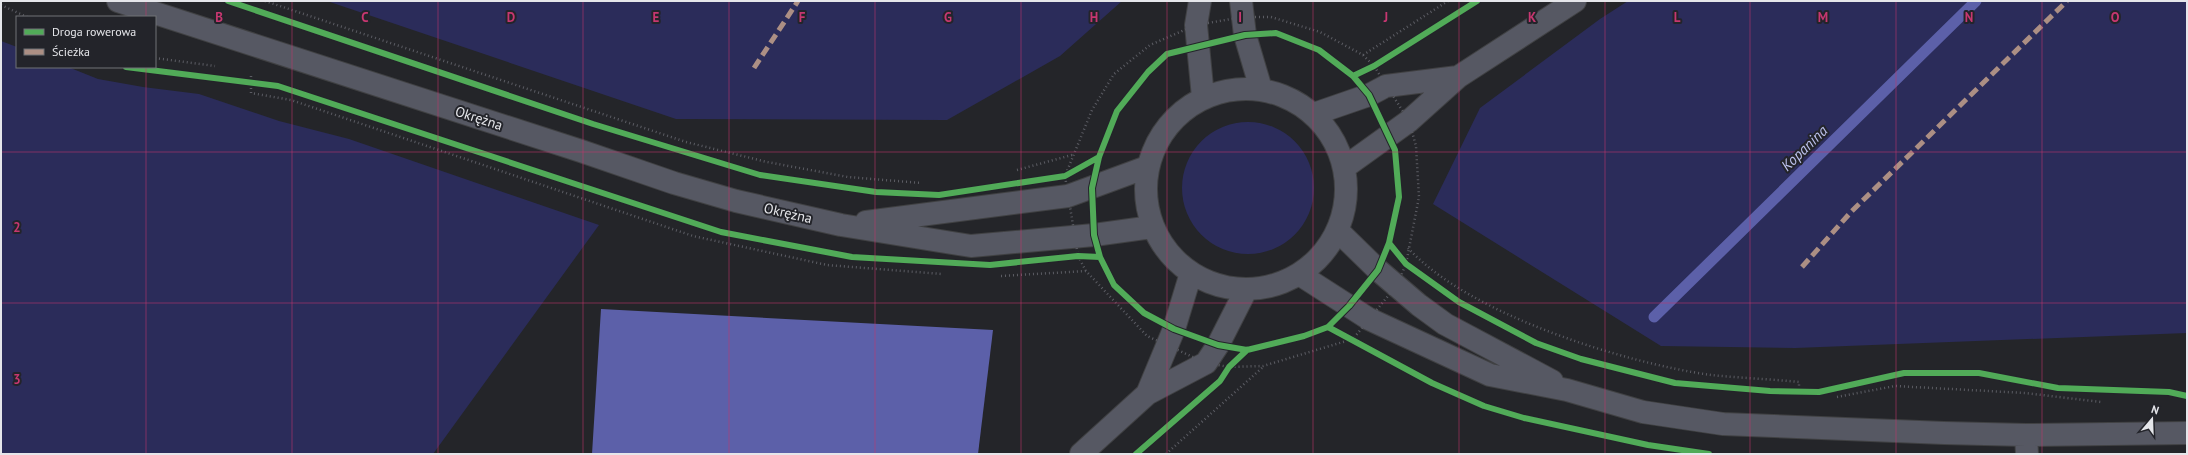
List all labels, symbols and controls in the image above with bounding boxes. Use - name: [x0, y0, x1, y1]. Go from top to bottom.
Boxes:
- text: B: [215, 9, 223, 26]
- text: C: [361, 9, 369, 26]
- text: D: [507, 9, 515, 26]
- text: E: [653, 9, 660, 26]
- text: F: [799, 9, 806, 26]
- text: G: [944, 9, 952, 26]
- text: H: [1090, 9, 1098, 26]
- text: I: [1238, 9, 1242, 26]
- text: J: [1383, 9, 1388, 26]
- text: K: [1528, 9, 1536, 26]
- text: L: [1674, 9, 1681, 26]
- text: M: [1818, 9, 1828, 26]
- text: N: [1965, 9, 1973, 26]
- text: O: [2111, 9, 2120, 26]
- legend: [16, 16, 156, 68]
- text: Droga rowerowa: [52, 24, 136, 39]
- text: Ścieżka: [52, 44, 90, 59]
- street label: Okrężna: [453, 102, 505, 134]
- water label: Kopanina: [1777, 121, 1832, 175]
- street label: Okrężna: [762, 199, 814, 227]
- text: 2: [13, 219, 21, 236]
- text: 3: [13, 371, 21, 388]
- north arrow: [2132, 399, 2172, 439]
- text: N: [2150, 402, 2161, 417]

